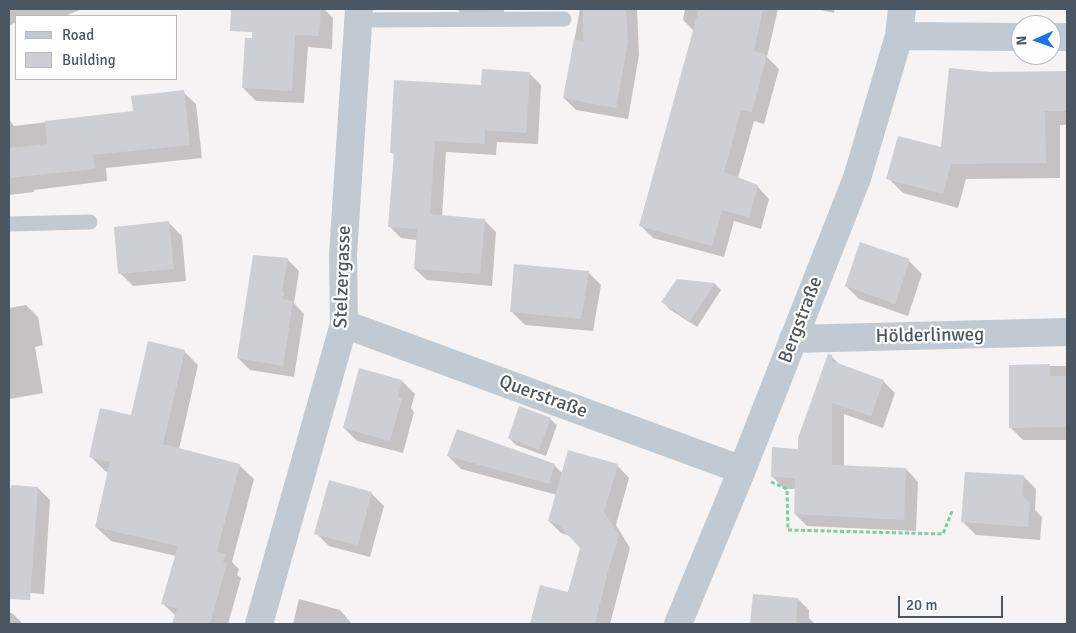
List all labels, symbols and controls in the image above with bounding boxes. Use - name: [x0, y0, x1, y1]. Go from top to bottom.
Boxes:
- legend: [15, 15, 178, 80]
- north arrow: [1011, 15, 1061, 65]
- text: Road: [62, 26, 94, 44]
- text: N: [1013, 35, 1030, 46]
- text: Building: [62, 51, 116, 69]
- street label: Stelzergasse: [330, 225, 356, 329]
- street label: Bergstraße: [774, 274, 828, 366]
- street label: Hölderlinweg: [876, 324, 984, 348]
- street label: Querstraße: [496, 371, 590, 423]
- scale bar: [901, 586, 1006, 618]
- text: 20 m: [906, 596, 937, 614]

